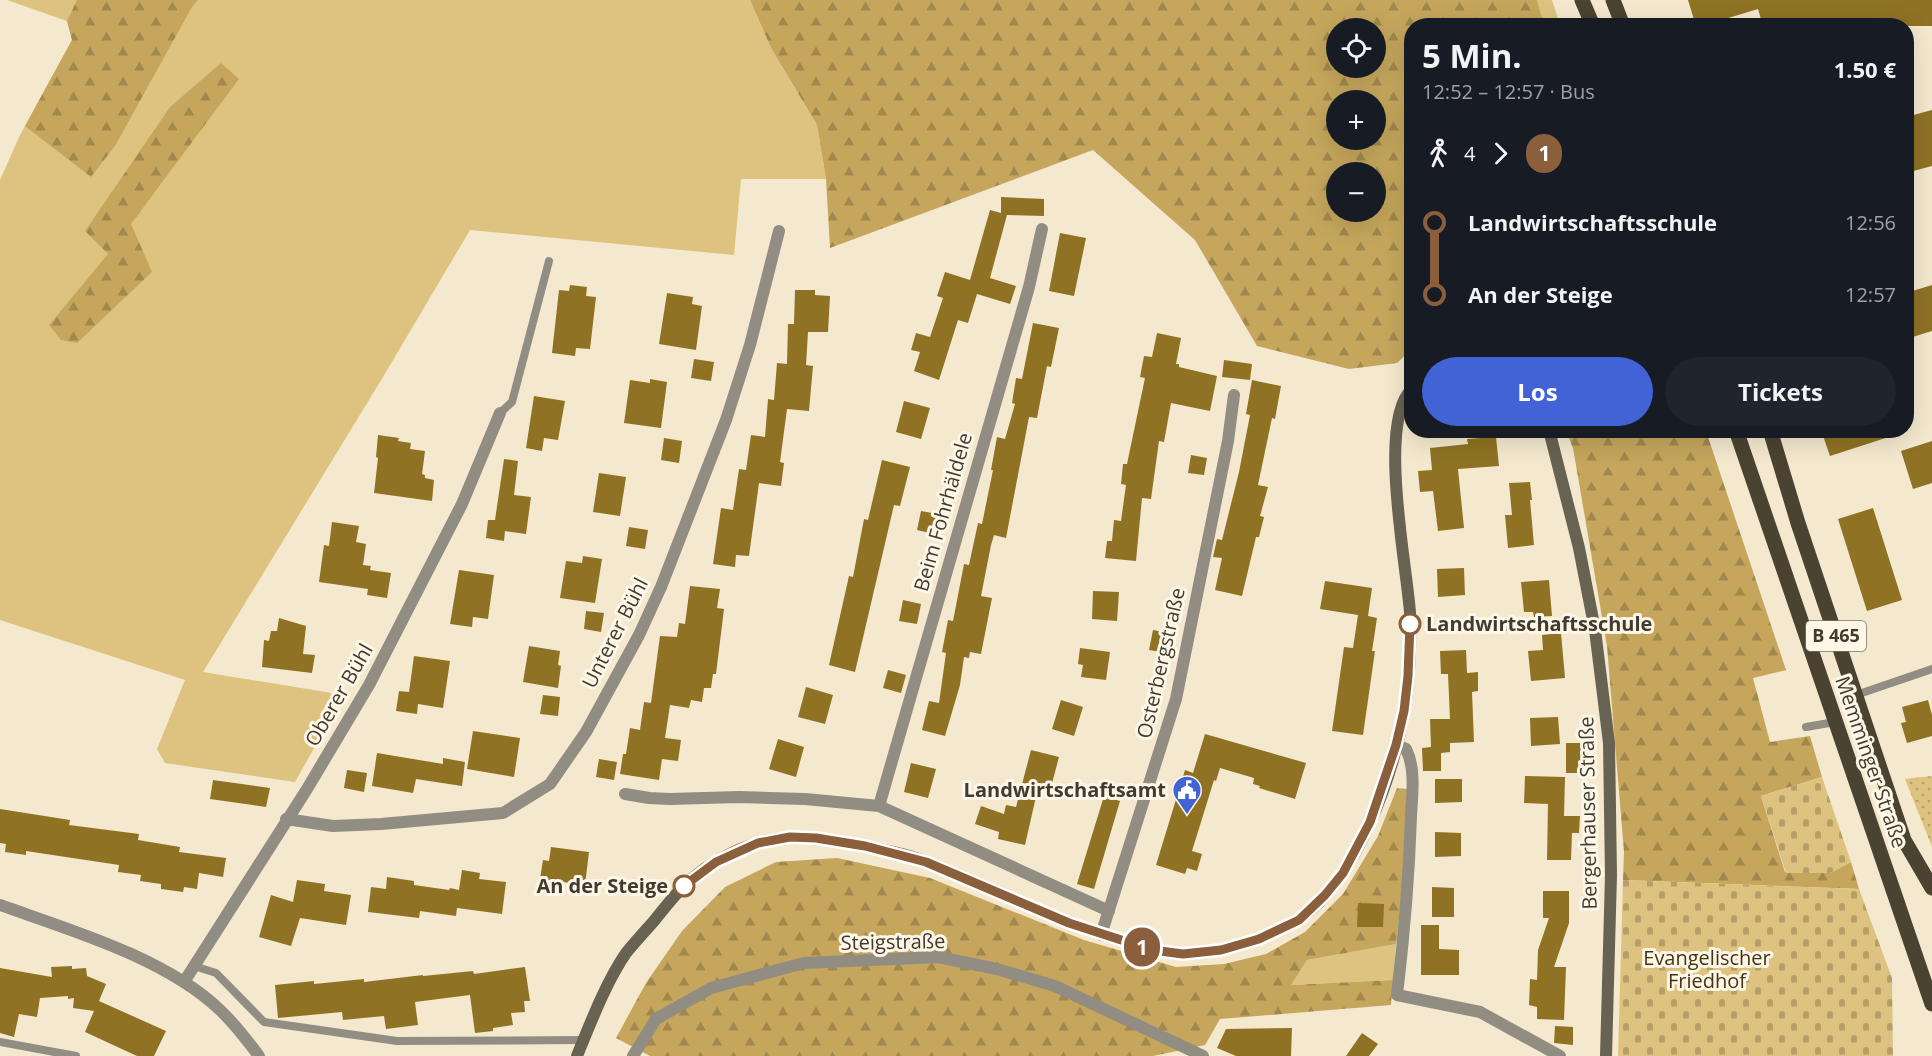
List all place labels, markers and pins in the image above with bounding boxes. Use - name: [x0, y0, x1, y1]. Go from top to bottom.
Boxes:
- place label: Landwirtschaftsschule: [1426, 610, 1652, 637]
- marker: Landwirtschaftsschule: [1399, 613, 1421, 635]
- public building icon: Landwirtschaftsamt: [1171, 774, 1203, 816]
- place label: Landwirtschaftsamt: [964, 776, 1166, 803]
- place label: An der Steige: [536, 872, 668, 899]
- marker: An der Steige: [673, 875, 695, 897]

